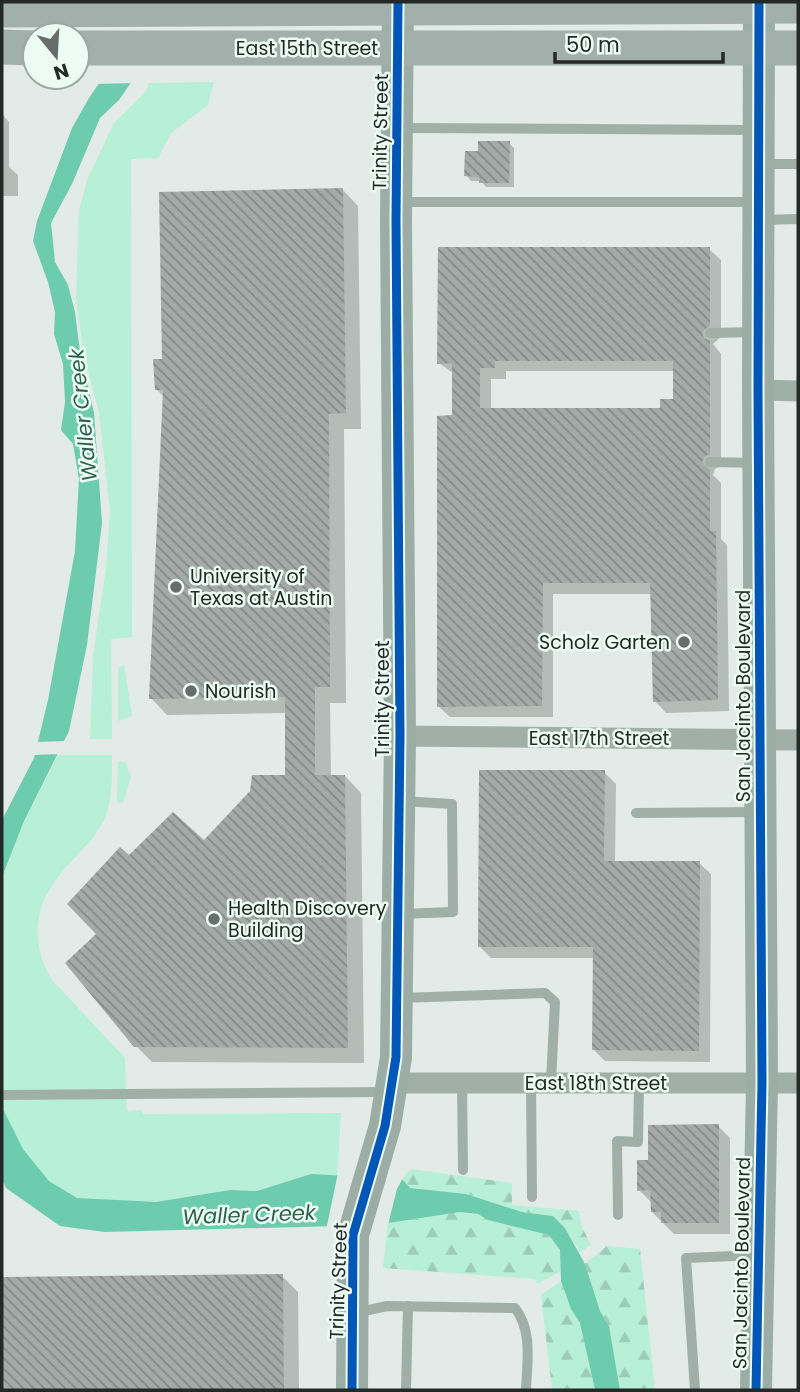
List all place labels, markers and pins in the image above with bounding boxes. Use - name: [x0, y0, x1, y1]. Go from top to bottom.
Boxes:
- place label: University of Texas at Austin: [190, 563, 332, 612]
- marker: University of Texas at Austin: [168, 579, 184, 595]
- place label: Scholz Garten: [539, 629, 670, 656]
- marker: Scholz Garten: [676, 634, 692, 650]
- place label: Nourish: [205, 678, 277, 705]
- marker: Nourish: [183, 683, 199, 699]
- place label: Health Discovery Building: [228, 895, 387, 944]
- marker: Health Discovery Building: [206, 911, 222, 927]

